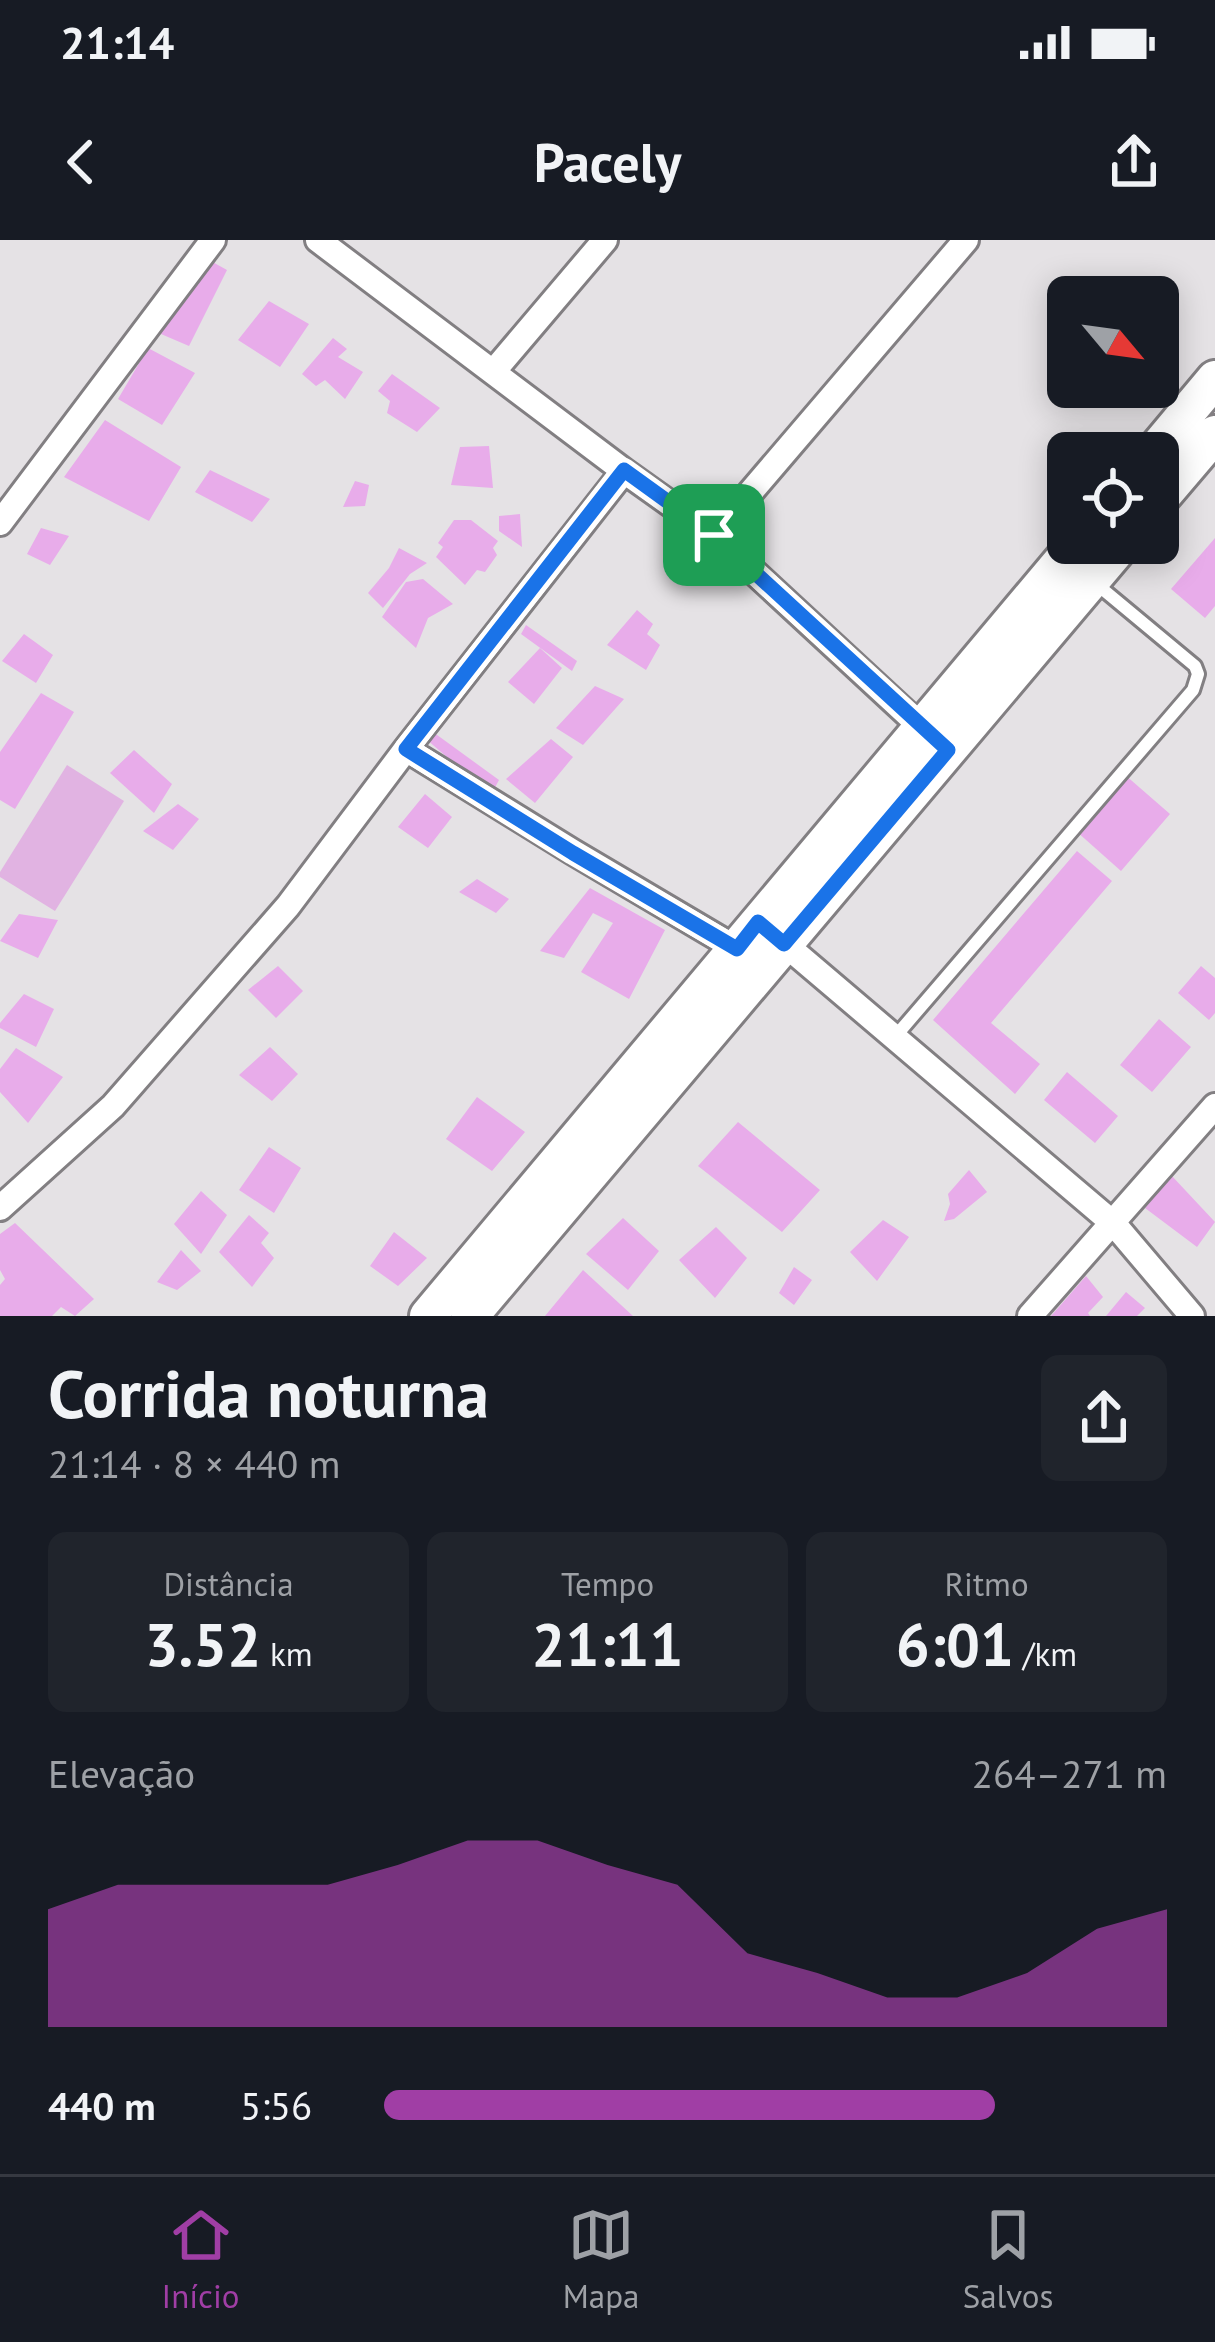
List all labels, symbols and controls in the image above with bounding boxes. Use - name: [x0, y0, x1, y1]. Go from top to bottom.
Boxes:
- text: 21:14: [60, 13, 174, 71]
- text: Pacely: [534, 127, 681, 197]
- icon: back: [48, 129, 114, 195]
- icon: share: [1101, 129, 1167, 195]
- north arrow: [1047, 276, 1179, 408]
- map controls: [1047, 276, 1179, 564]
- button: locate: [1047, 432, 1179, 564]
- pin: [663, 484, 765, 586]
- icon: arrive: [681, 502, 747, 568]
- text: Corrida noturna: [48, 1350, 489, 1435]
- button: share: [1041, 1355, 1167, 1481]
- text: 21:14 · 8 × 440 m: [48, 1438, 340, 1489]
- text: Distância: [163, 1562, 294, 1605]
- text: Tempo: [561, 1562, 654, 1605]
- text: Ritmo: [944, 1562, 1029, 1605]
- text: 3.52: [144, 1605, 261, 1683]
- text: 21:11: [531, 1605, 684, 1683]
- text: 6:01: [896, 1605, 1014, 1683]
- text: km: [261, 1632, 313, 1675]
- text: /km: [1014, 1632, 1077, 1675]
- text: Elevação: [48, 1748, 195, 1799]
- text: 264–271 m: [972, 1748, 1167, 1799]
- text: 440 m: [48, 2080, 156, 2131]
- text: 5:56: [240, 2080, 312, 2131]
- tab: Início: [162, 2202, 240, 2317]
- tab: Mapa: [563, 2202, 639, 2317]
- tab: Salvos: [963, 2202, 1053, 2317]

